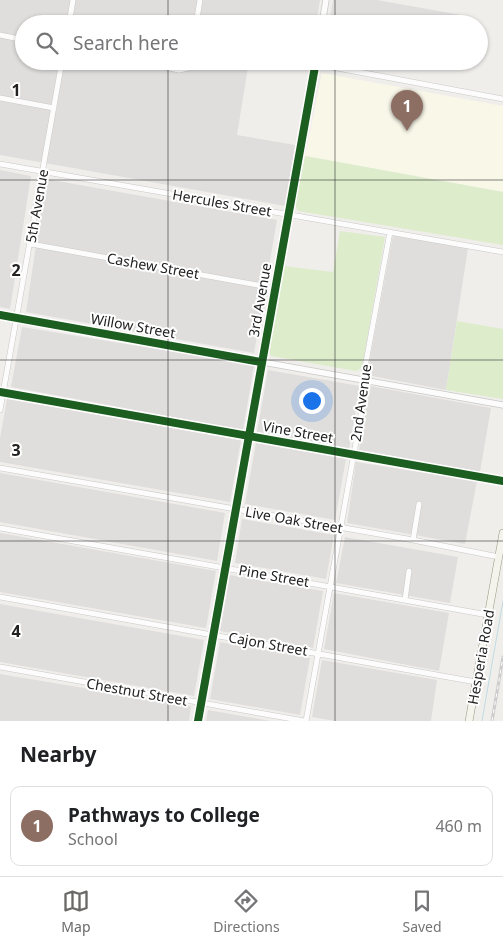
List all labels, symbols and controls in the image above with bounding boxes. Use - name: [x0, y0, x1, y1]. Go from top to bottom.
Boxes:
- search box: [15, 15, 488, 70]
- icon: search: [33, 29, 61, 57]
- text: Search here: [73, 30, 179, 56]
- text: 1: [11, 79, 21, 101]
- pin: 1: [391, 90, 423, 131]
- street label: 5th Avenue: [21, 167, 52, 244]
- street label: Hercules Street: [171, 184, 273, 221]
- street label: Cashew Street: [105, 248, 201, 283]
- text: 2: [11, 259, 21, 281]
- street label: 3rd Avenue: [244, 261, 275, 338]
- street label: Willow Street: [89, 309, 177, 342]
- street label: 2nd Avenue: [346, 363, 375, 443]
- your location: [299, 388, 325, 414]
- street label: Vine Street: [261, 416, 335, 447]
- text: 3: [11, 439, 21, 461]
- street label: Live Oak Street: [244, 502, 344, 537]
- street label: Pine Street: [237, 560, 311, 591]
- street label: Hesperia Road: [463, 608, 498, 706]
- text: 4: [11, 620, 21, 642]
- street label: Cajon Street: [227, 627, 309, 660]
- street label: Chestnut Street: [85, 673, 189, 710]
- text: Nearby: [20, 740, 96, 768]
- text: Pathways to College: [68, 802, 260, 828]
- text: 1: [32, 815, 42, 837]
- text: 460 m: [435, 815, 482, 837]
- text: School: [68, 828, 118, 850]
- tab: Map: [61, 887, 91, 936]
- tab: Directions: [213, 887, 280, 936]
- tab: Saved: [402, 887, 442, 936]

